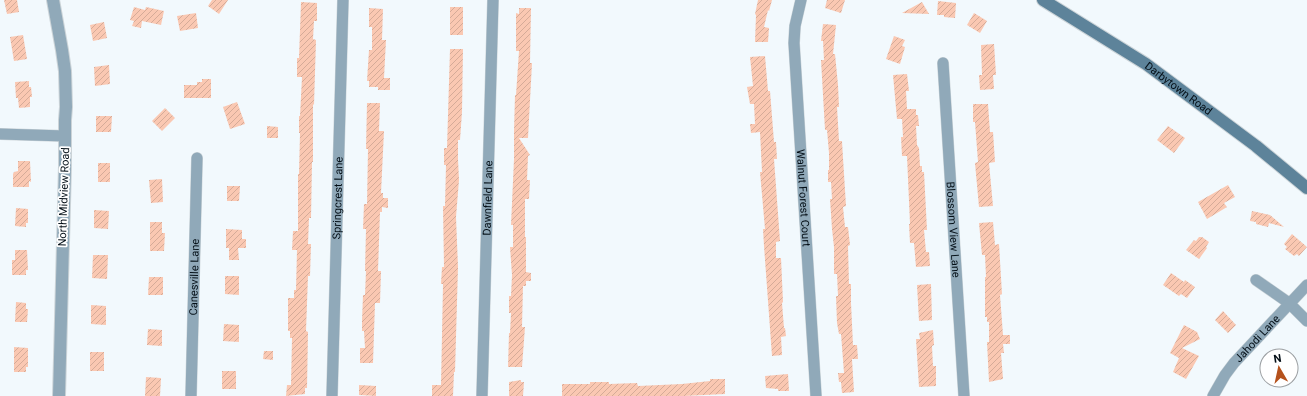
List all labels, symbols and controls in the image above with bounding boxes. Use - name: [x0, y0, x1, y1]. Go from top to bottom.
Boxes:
- street label: Darbytown Road: [1143, 59, 1215, 118]
- street label: North Midview Road: [56, 147, 72, 247]
- street label: Walnut Forest Court: [794, 149, 813, 248]
- street label: Springcrest Lane: [330, 156, 345, 240]
- street label: Dawnfield Lane: [480, 160, 495, 236]
- street label: Blossom View Lane: [944, 181, 963, 278]
- street label: Canesville Lane: [187, 238, 201, 315]
- street label: Jahodi Lane: [1232, 312, 1282, 365]
- north arrow: [1259, 348, 1299, 388]
- text: N: [1273, 352, 1283, 366]

